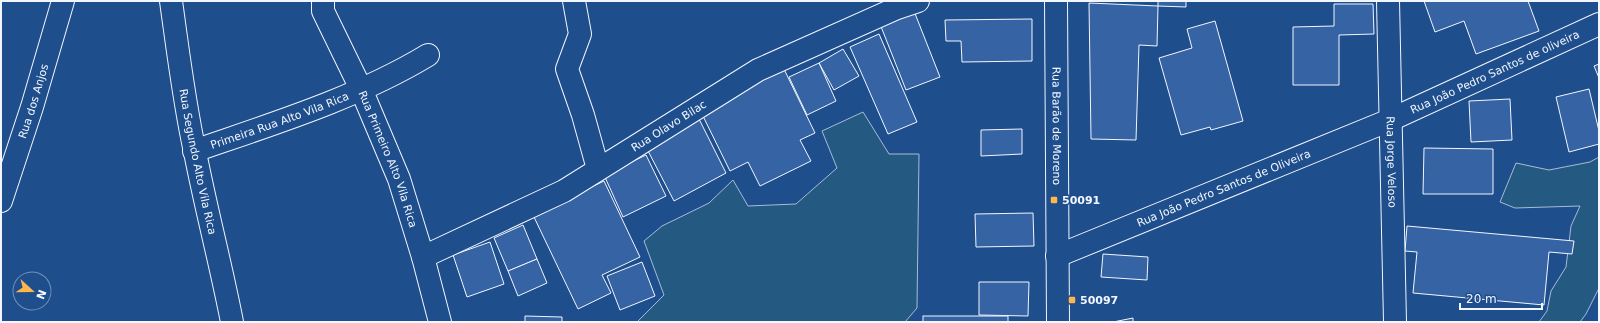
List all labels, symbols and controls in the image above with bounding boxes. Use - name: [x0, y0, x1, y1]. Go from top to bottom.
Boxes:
- street label: Rua João Pedro Santos de oliveira: [1408, 28, 1582, 117]
- street label: Rua dos Anjos: [16, 62, 51, 140]
- street label: Rua Barão de Moreno: [1049, 67, 1063, 186]
- street label: Rua Segundo Alto Vila Rica: [176, 88, 219, 236]
- street label: Rua Primeiro Alto Vila Rica: [355, 89, 420, 229]
- street label: Primeira Rua Alto Vila Rica: [209, 90, 351, 152]
- street label: Rua Olavo Bilac: [629, 98, 709, 154]
- street label: Rua Jorge Veloso: [1384, 116, 1399, 208]
- street label: Rua João Pedro Santos de Oliveira: [1135, 147, 1313, 230]
- place label: 50091: [1062, 194, 1100, 207]
- marker: 50091: [1049, 195, 1059, 205]
- north arrow: [12, 271, 52, 311]
- scale bar: [1460, 285, 1542, 311]
- text: N: [33, 288, 49, 301]
- text: 20 m: [1466, 292, 1497, 306]
- place label: 50097: [1080, 294, 1118, 307]
- marker: 50097: [1067, 295, 1077, 305]

